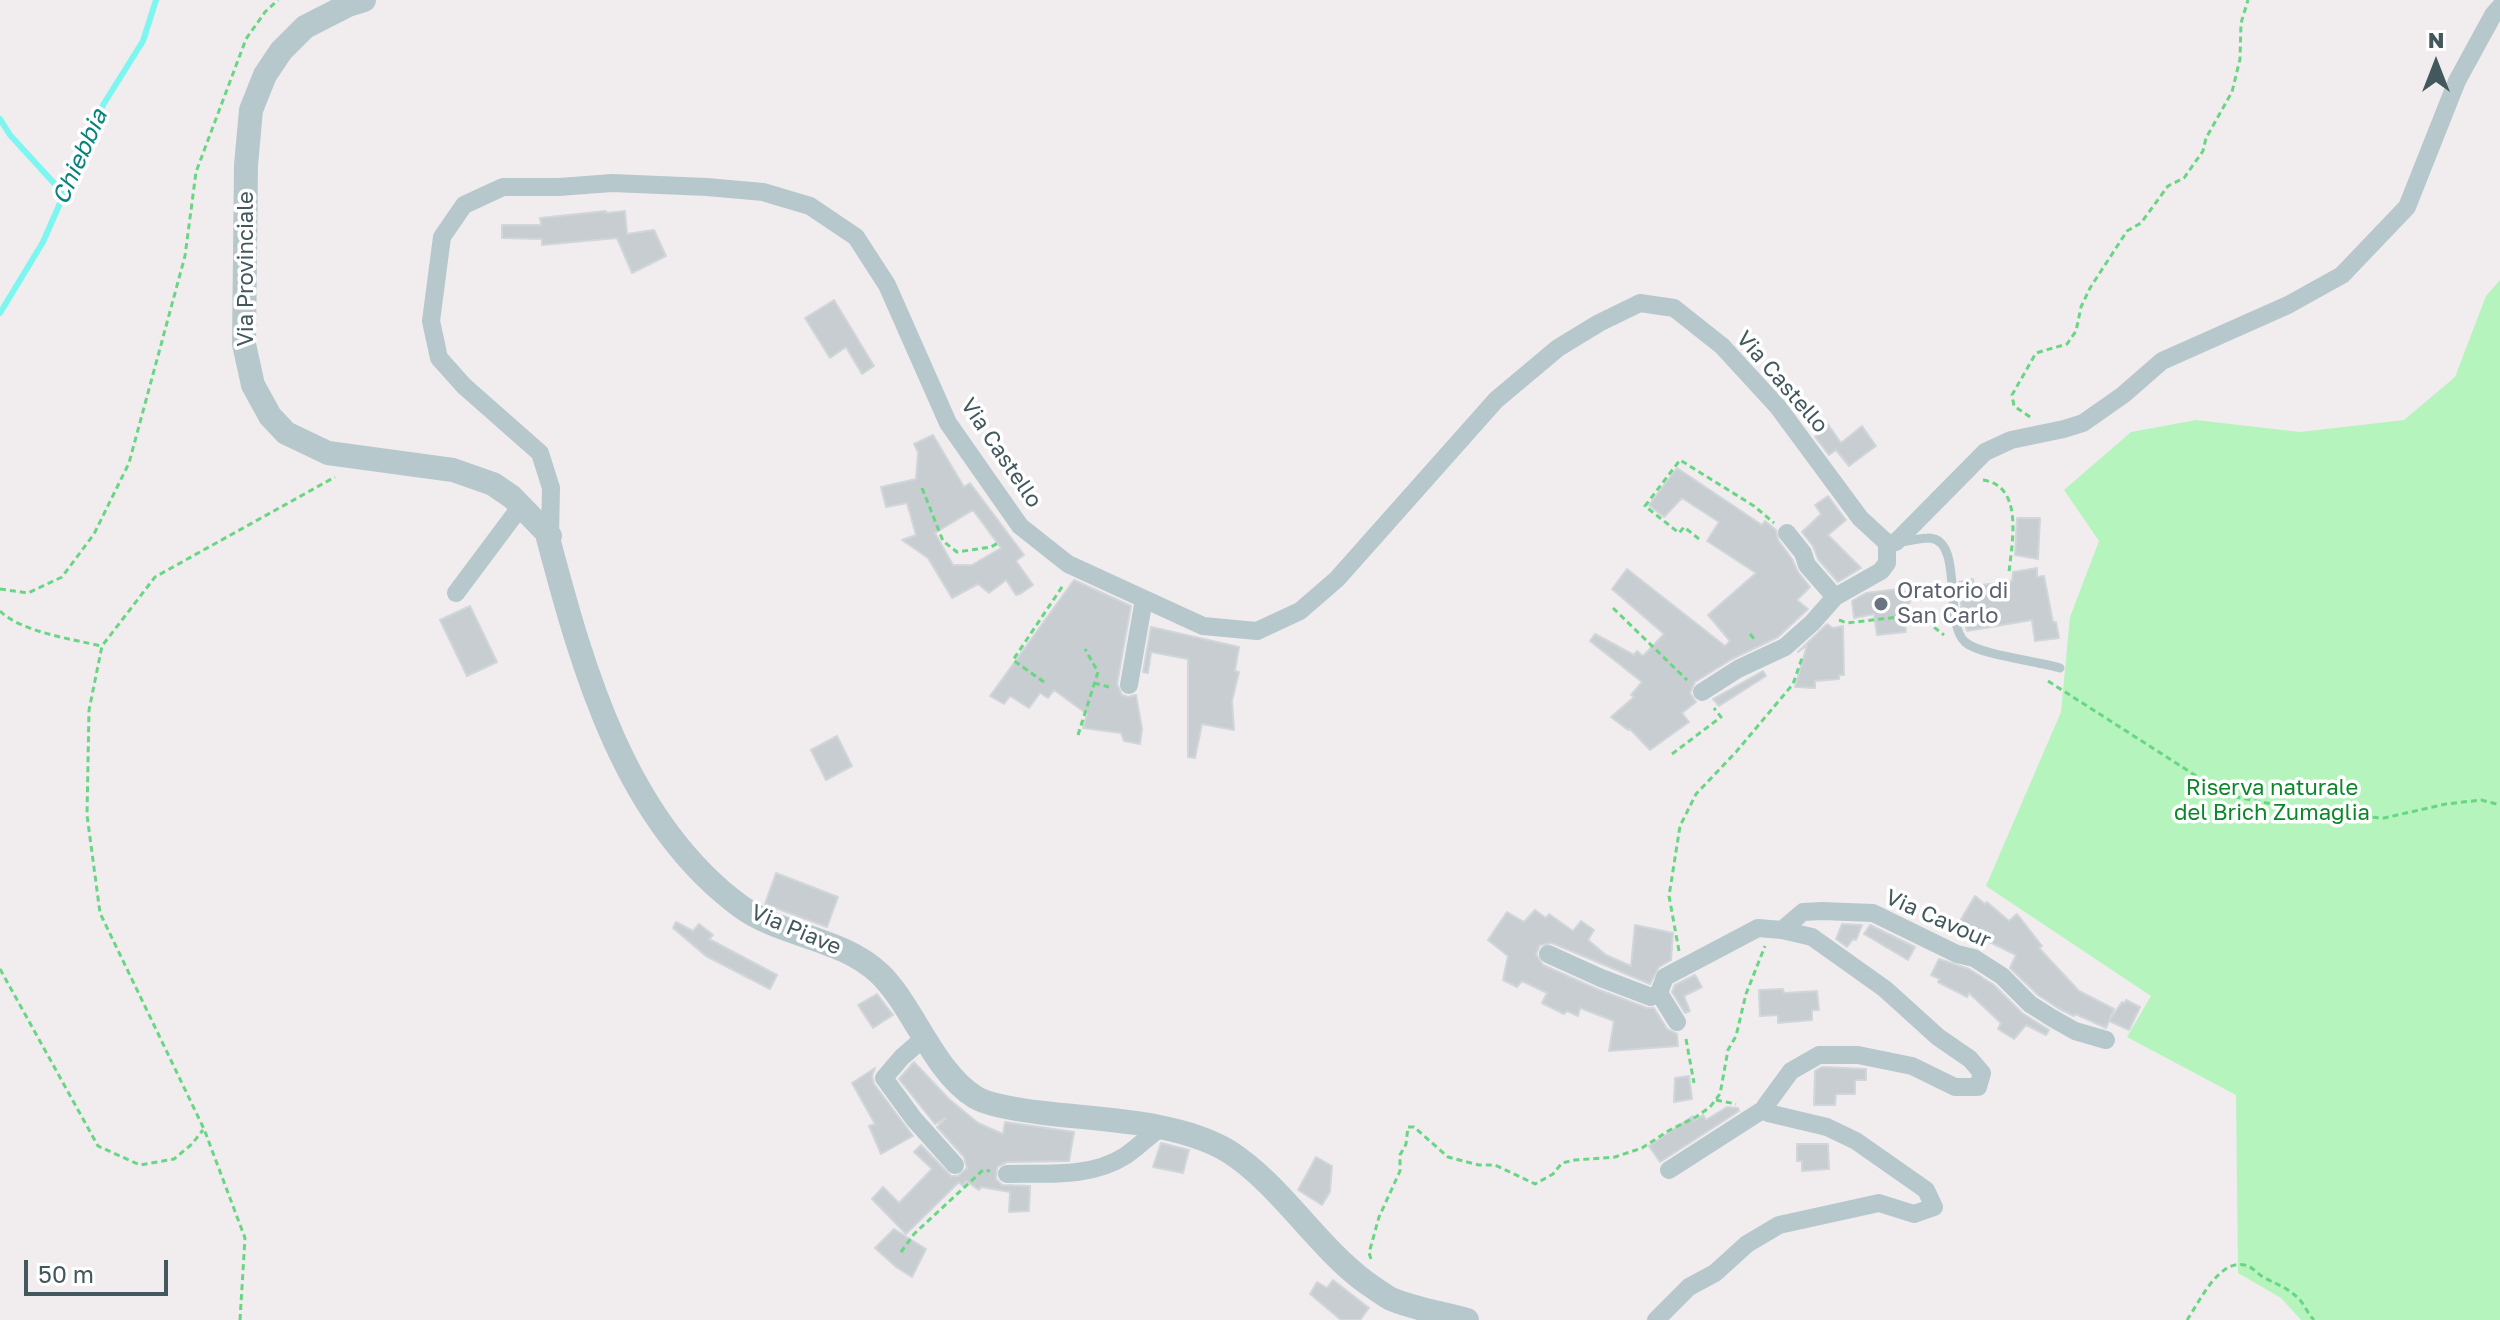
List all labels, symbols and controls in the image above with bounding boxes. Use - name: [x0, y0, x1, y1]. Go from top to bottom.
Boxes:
- north arrow: [2396, 24, 2476, 104]
- text: N: [2428, 26, 2444, 53]
- water label: Chiebbia: [46, 105, 114, 209]
- street label: Via Provinciale: [233, 191, 259, 347]
- street label: Via Castello: [1731, 326, 1833, 438]
- street label: Via Castello: [955, 393, 1047, 513]
- place label: Oratorio di San Carlo: [1897, 578, 2008, 630]
- marker: Oratorio di San Carlo: [1872, 595, 1890, 613]
- park label: Riserva naturale del Brich Zumaglia: [2174, 775, 2370, 826]
- street label: Via Cavour: [1881, 884, 1995, 954]
- street label: Via Piave: [747, 899, 845, 961]
- scale bar: [28, 1244, 172, 1294]
- text: 50 m: [38, 1259, 94, 1288]

